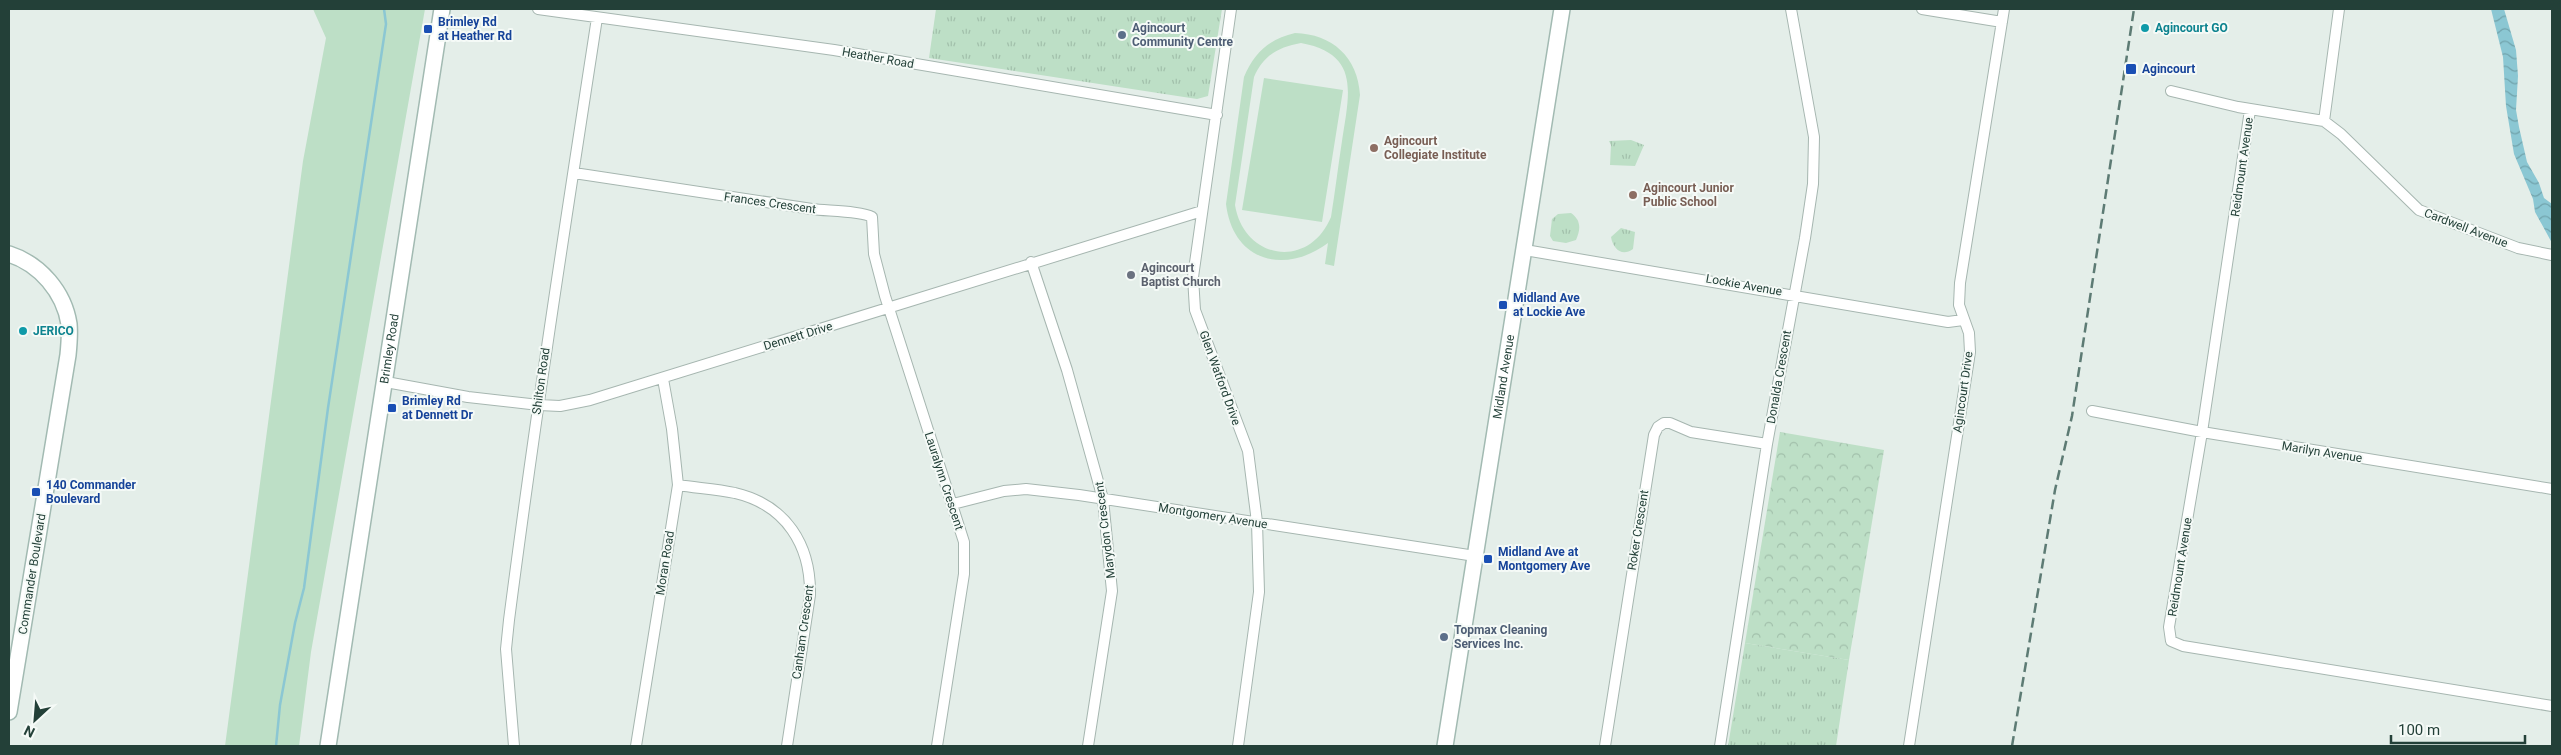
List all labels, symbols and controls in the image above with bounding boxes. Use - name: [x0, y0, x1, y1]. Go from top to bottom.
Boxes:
- place label: Brimley Rd at Heather Rd: [438, 15, 512, 43]
- place label: Agincourt Community Centre: [1132, 21, 1234, 49]
- place label: Agincourt GO: [2155, 21, 2228, 35]
- marker: Agincourt GO: [2139, 22, 2151, 34]
- marker: Brimley Rd at Heather Rd: [422, 23, 434, 35]
- marker: Agincourt Community Centre: [1116, 29, 1128, 41]
- street label: Heather Road: [841, 45, 915, 71]
- marker: Agincourt: [2124, 62, 2138, 76]
- place label: Agincourt: [2142, 62, 2195, 76]
- street label: Reidmount Avenue: [2228, 116, 2256, 218]
- place label: Agincourt Collegiate Institute: [1384, 134, 1487, 162]
- marker: Agincourt Collegiate Institute: [1368, 142, 1380, 154]
- place label: Agincourt Junior Public School: [1643, 181, 1734, 209]
- marker: Agincourt Junior Public School: [1627, 189, 1639, 201]
- street label: Frances Crescent: [723, 190, 817, 216]
- street label: Cardwell Avenue: [2422, 206, 2510, 250]
- place label: Agincourt Baptist Church: [1141, 261, 1221, 289]
- marker: Agincourt Baptist Church: [1125, 269, 1137, 281]
- street label: Lockie Avenue: [1705, 271, 1783, 299]
- place label: Midland Ave at Lockie Ave: [1513, 291, 1586, 319]
- marker: Midland Ave at Lockie Ave: [1497, 299, 1509, 311]
- street label: Brimley Road: [377, 313, 402, 385]
- street label: Dennett Drive: [762, 319, 834, 353]
- place label: JERICO: [33, 324, 74, 338]
- marker: JERICO: [17, 325, 29, 337]
- street label: Glen Watford Drive: [1196, 329, 1244, 427]
- street label: Donalda Crescent: [1764, 329, 1794, 425]
- street label: Midland Avenue: [1490, 333, 1517, 420]
- street label: Shilton Road: [529, 347, 553, 415]
- street label: Agincourt Drive: [1950, 350, 1976, 434]
- place label: Brimley Rd at Dennett Dr: [402, 394, 474, 422]
- marker: Brimley Rd at Dennett Dr: [386, 402, 398, 414]
- street label: Lauralynn Crescent: [922, 430, 966, 532]
- street label: Marilyn Avenue: [2281, 439, 2363, 465]
- place label: 140 Commander Boulevard: [46, 478, 136, 506]
- street label: Marydon Crescent: [1092, 481, 1118, 579]
- marker: 140 Commander Boulevard: [30, 486, 42, 498]
- street label: Roker Crescent: [1625, 489, 1651, 571]
- street label: Montgomery Avenue: [1157, 500, 1269, 532]
- street label: Commander Boulevard: [16, 513, 48, 635]
- street label: Reidmount Avenue: [2165, 516, 2195, 618]
- street label: Moran Road: [653, 530, 677, 596]
- place label: Midland Ave at Montgomery Ave: [1498, 545, 1591, 573]
- marker: Midland Ave at Montgomery Ave: [1482, 553, 1494, 565]
- street label: Canham Crescent: [789, 584, 817, 680]
- place label: Topmax Cleaning Services Inc.: [1454, 623, 1547, 651]
- marker: Topmax Cleaning Services Inc.: [1438, 631, 1450, 643]
- north arrow: [10, 695, 60, 745]
- scale bar: [2391, 712, 2525, 744]
- text: 100 m: [2398, 721, 2440, 739]
- text: N: [21, 722, 37, 741]

